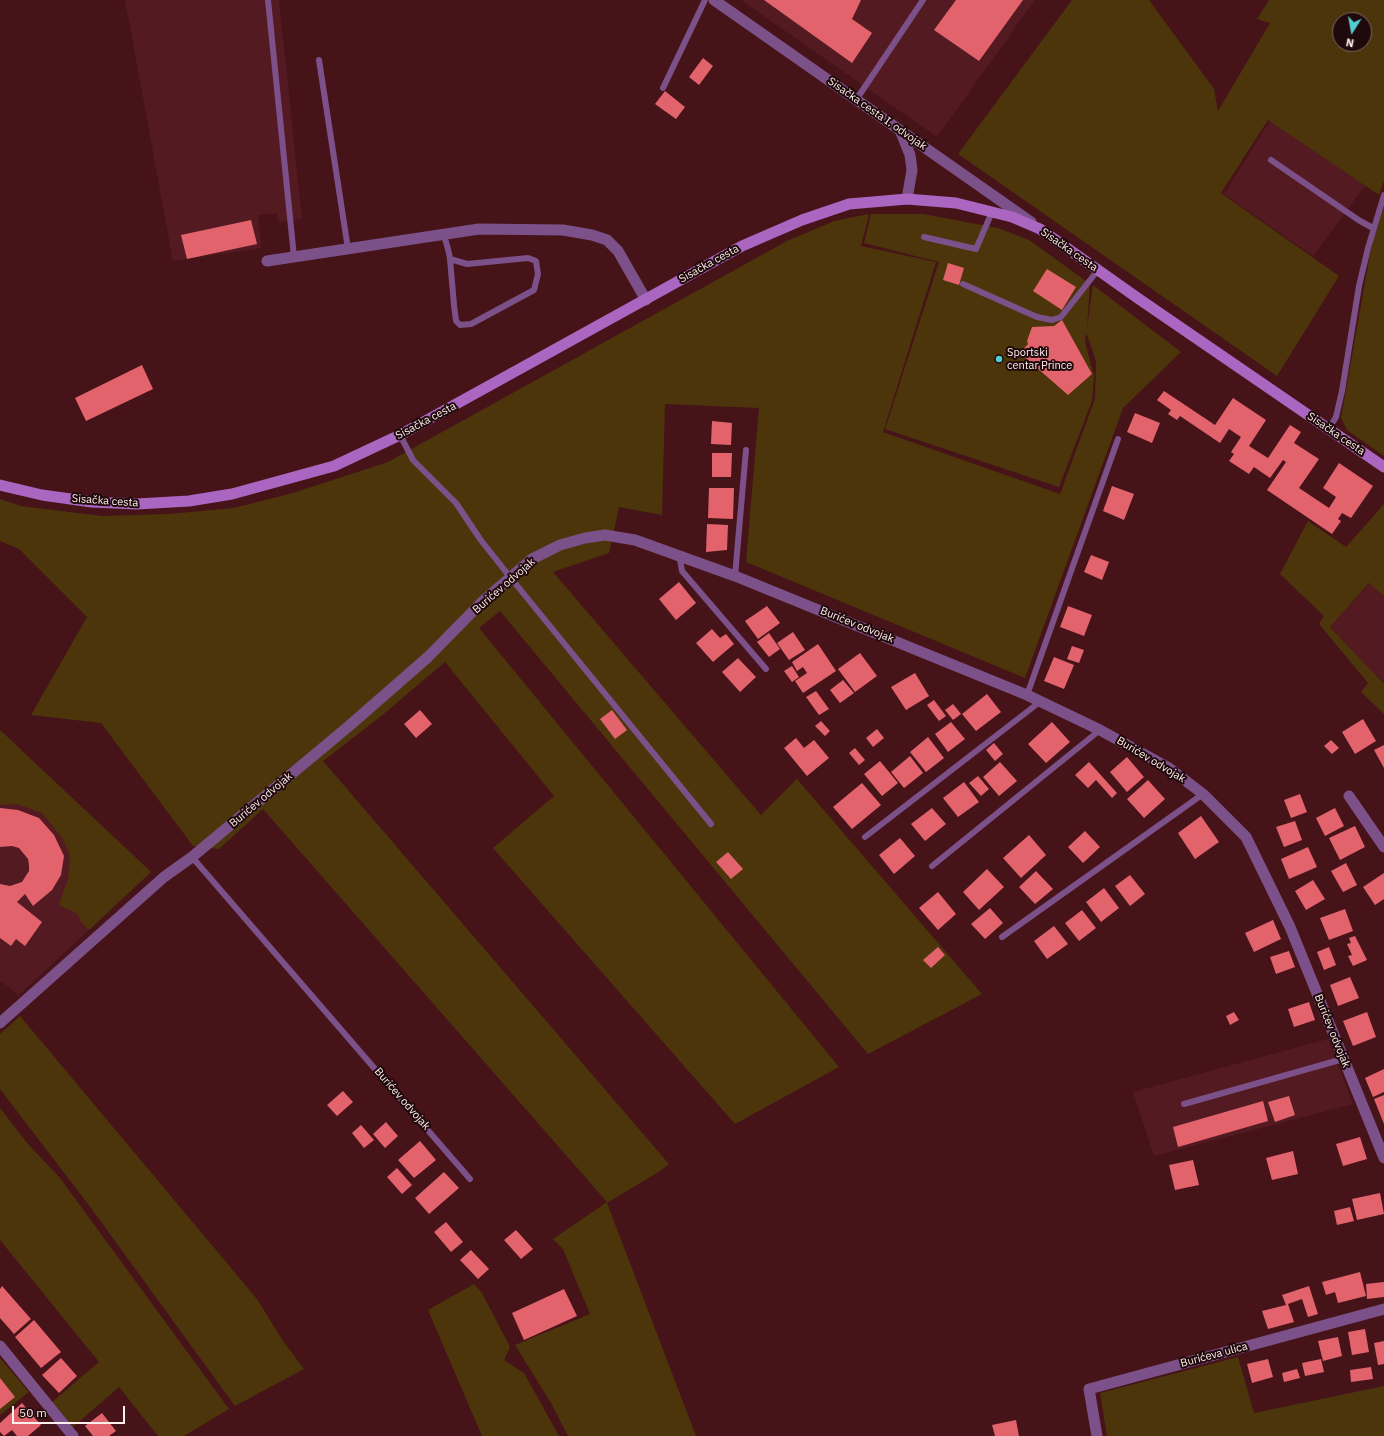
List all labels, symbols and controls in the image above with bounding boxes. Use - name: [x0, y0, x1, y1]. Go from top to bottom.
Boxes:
- north arrow: [1332, 12, 1372, 52]
- text: N: [1345, 35, 1355, 50]
- street label: Sisačka cesta I. odvojak: [825, 75, 929, 153]
- street label: Sisačka cesta: [1038, 225, 1100, 275]
- street label: Sisačka cesta: [677, 242, 741, 286]
- place label: Sportski centar Prince: [1007, 346, 1072, 372]
- marker: Sportski centar Prince: [994, 354, 1004, 364]
- street label: Sisačka cesta: [393, 400, 459, 442]
- street label: Sisačka cesta: [1305, 410, 1367, 458]
- street label: Sisačka cesta: [71, 492, 139, 510]
- street label: Burićev odvojak: [470, 555, 538, 617]
- street label: Burićev odvojak: [818, 604, 896, 646]
- street label: Burićev odvojak: [1114, 734, 1188, 786]
- street label: Burićev odvojak: [227, 770, 295, 830]
- street label: Burićev odvojak: [1311, 992, 1353, 1070]
- street label: Burićev odvojak: [371, 1065, 433, 1133]
- street label: Burićeva ulica: [1179, 1340, 1249, 1370]
- scale bar: [14, 1398, 127, 1424]
- text: 50 m: [19, 1405, 47, 1420]

